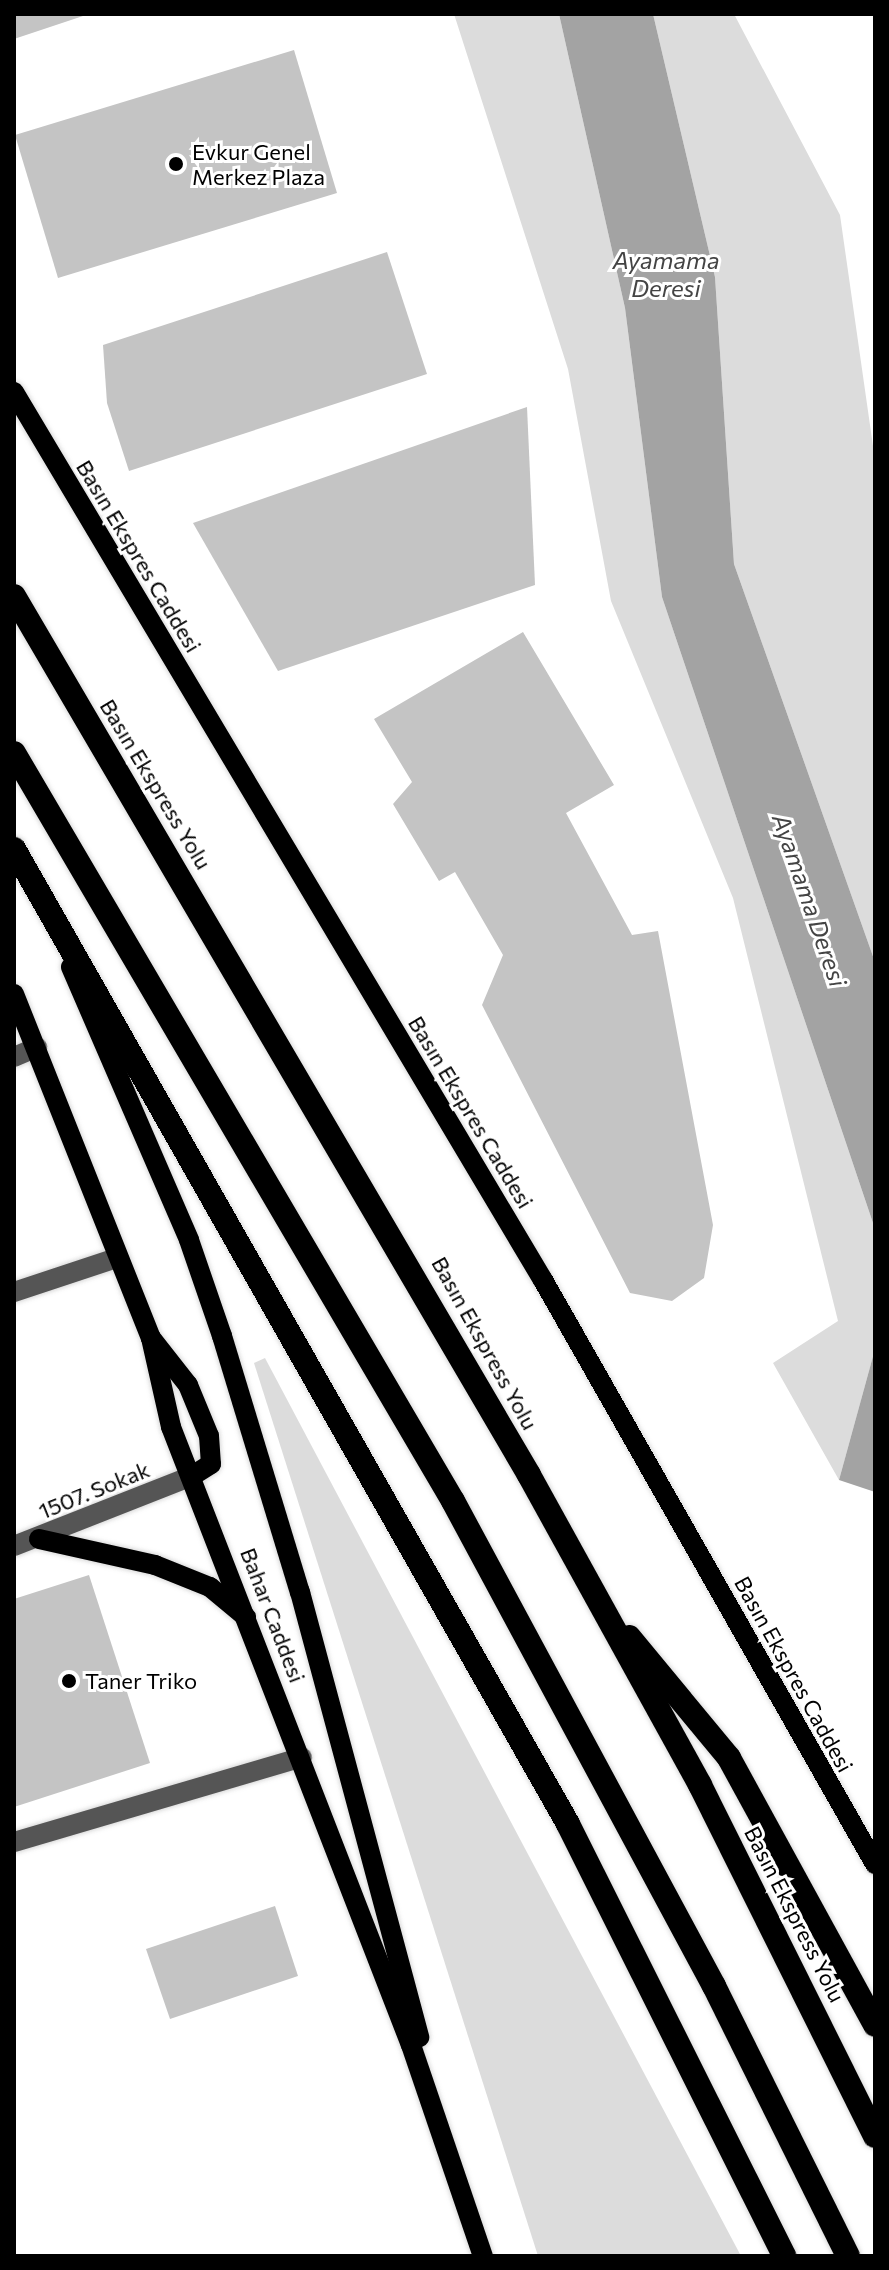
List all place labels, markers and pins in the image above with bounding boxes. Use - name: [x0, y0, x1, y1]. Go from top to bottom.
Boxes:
- place label: Evkur Genel Merkez Plaza: [192, 138, 325, 190]
- marker: Evkur Genel Merkez Plaza: [167, 155, 185, 173]
- place label: Taner Triko: [85, 1668, 197, 1694]
- marker: Taner Triko: [60, 1672, 78, 1690]

